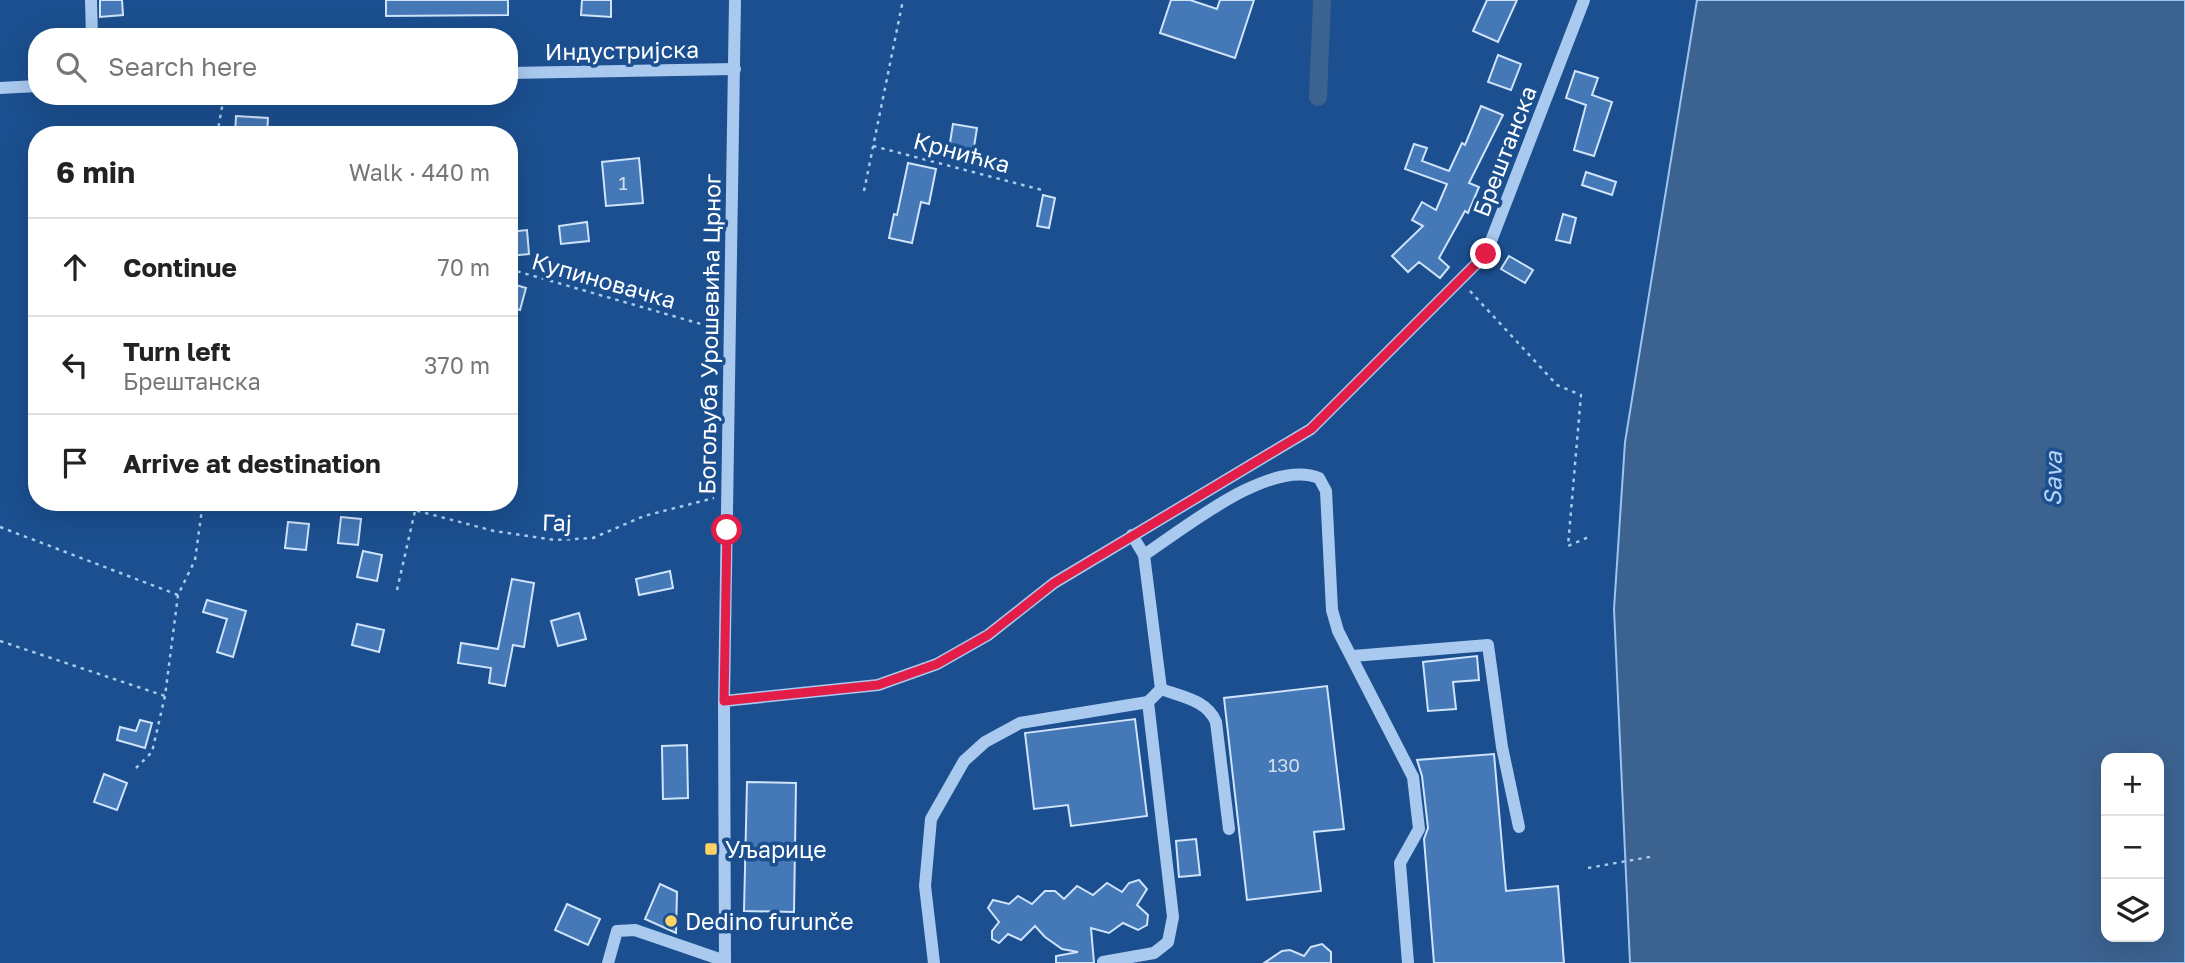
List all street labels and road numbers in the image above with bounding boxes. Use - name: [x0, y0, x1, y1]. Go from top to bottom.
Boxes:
- street label: Индустријска: [545, 35, 699, 65]
- street label: Брештанска: [1466, 82, 1542, 220]
- street label: Крнићка: [911, 126, 1013, 178]
- street label: Богољуба Урошевића Црног: [692, 173, 726, 495]
- street label: Купиновачка: [529, 246, 679, 314]
- street label: Гај: [542, 507, 572, 537]

